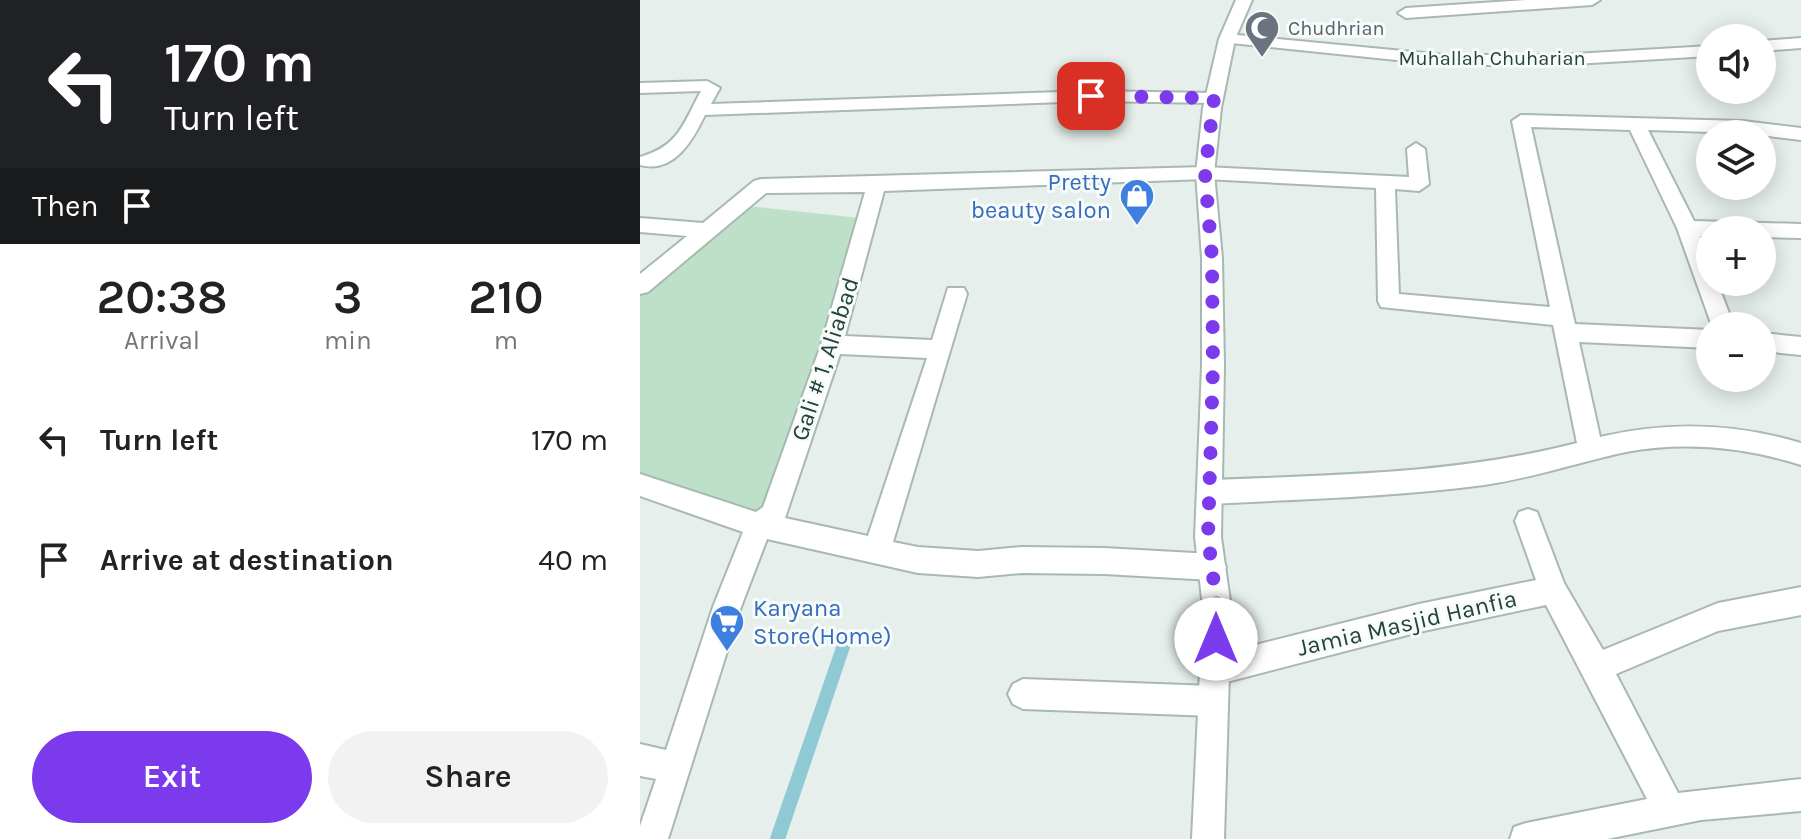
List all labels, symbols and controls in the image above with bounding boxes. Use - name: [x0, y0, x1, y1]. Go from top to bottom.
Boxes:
- mosque icon: Chudhrian: [1243, 9, 1281, 59]
- place label: Chudhrian: [1288, 17, 1385, 40]
- map controls: [1696, 24, 1776, 392]
- button: sound: [1696, 24, 1776, 104]
- text: 170 m: [164, 30, 315, 95]
- icon: left: [32, 32, 136, 136]
- street label: Muhallah Chuharian: [1399, 47, 1585, 70]
- pin: [1057, 62, 1125, 130]
- icon: arrive: [1069, 74, 1113, 118]
- text: Turn left: [164, 97, 299, 139]
- button: layers: [1696, 120, 1776, 200]
- place label: Pretty beauty salon: [971, 168, 1111, 224]
- shop icon: Pretty beauty salon: [1118, 177, 1156, 227]
- icon: arrive: [115, 184, 159, 228]
- text: Then: [32, 188, 99, 224]
- button: +: [1696, 216, 1776, 296]
- text: 20:38: [96, 269, 228, 325]
- text: 3: [333, 269, 363, 325]
- text: 210: [468, 269, 544, 325]
- street label: Gali # 1, Aliabad: [785, 274, 865, 444]
- button: −: [1696, 312, 1776, 392]
- text: Arrival: [124, 325, 200, 356]
- text: min: [324, 325, 372, 356]
- text: m: [494, 325, 518, 356]
- icon: left: [32, 418, 76, 462]
- text: Turn left: [100, 422, 218, 458]
- text: 170 m: [531, 422, 608, 458]
- icon: arrive: [32, 538, 76, 582]
- text: Arrive at destination: [100, 542, 394, 578]
- text: 40 m: [538, 542, 608, 578]
- street label: Jamia Masjid Hanfia: [1294, 584, 1520, 662]
- place label: Karyana Store(Home): [753, 594, 892, 650]
- position arrow: [1174, 597, 1258, 681]
- supermarket icon: Karyana Store(Home): [708, 603, 746, 653]
- button: Exit: [32, 731, 312, 823]
- button: Share: [328, 731, 608, 823]

